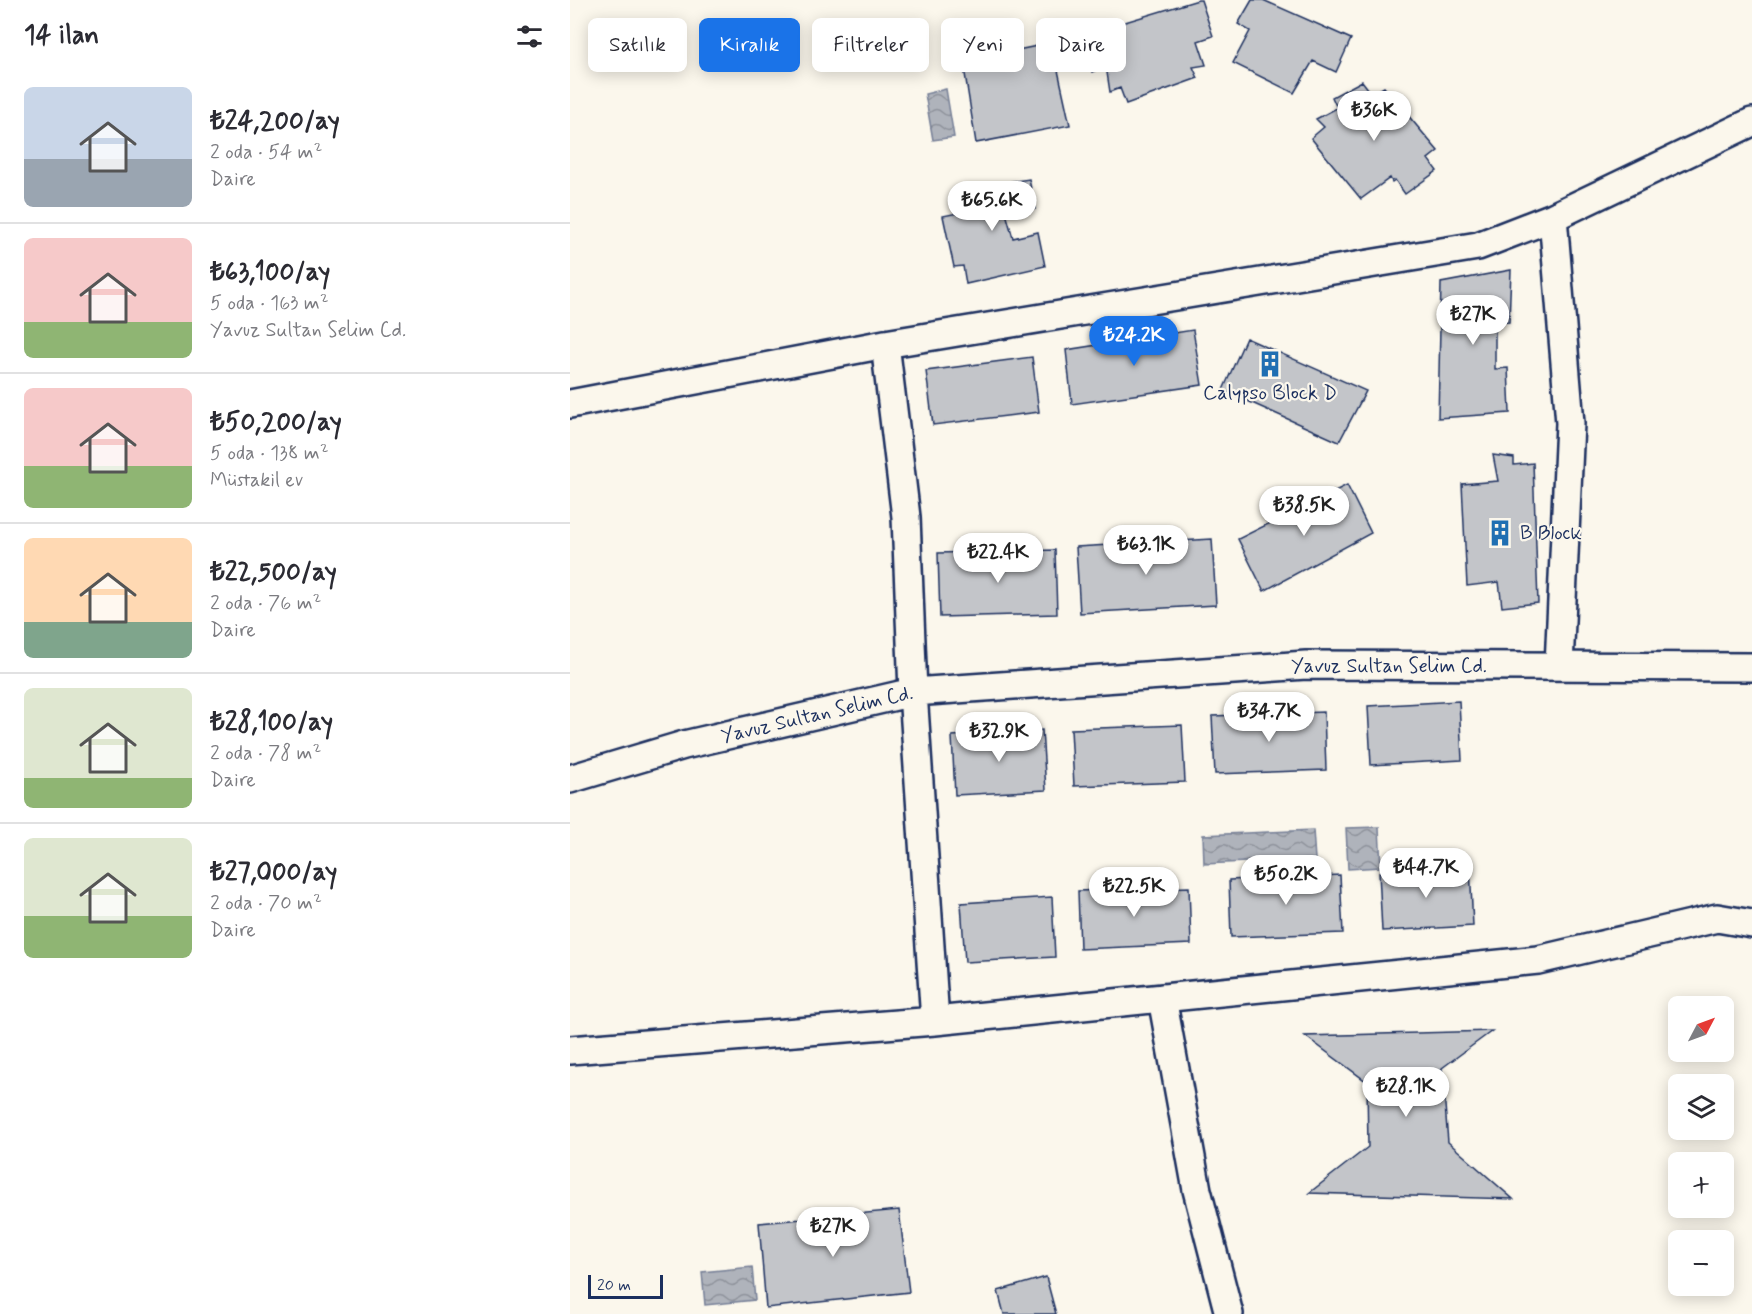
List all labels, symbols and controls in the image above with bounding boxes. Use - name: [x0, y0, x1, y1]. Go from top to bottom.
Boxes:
- chip: Satılık: [588, 18, 687, 72]
- chip: Kiralık: [699, 18, 800, 72]
- chip: Filtreler: [812, 18, 929, 72]
- chip: Yeni: [941, 18, 1024, 72]
- chip: Daire: [1036, 18, 1126, 72]
- text: 14 ilan: [24, 19, 99, 53]
- icon: filters: [513, 20, 546, 53]
- pin: ₺36K: [1338, 91, 1410, 142]
- text: ₺36K: [1351, 97, 1397, 124]
- text: ₺24,200/ay: [210, 105, 340, 139]
- icon: home: [72, 111, 144, 183]
- text: 2 oda · 54 m²: [210, 139, 322, 166]
- text: Daire: [210, 166, 256, 193]
- pin: ₺65.6K: [943, 181, 1041, 232]
- text: ₺65.6K: [962, 187, 1022, 214]
- text: ₺63,100/ay: [210, 256, 330, 290]
- icon: home: [72, 262, 144, 334]
- text: 5 oda · 163 m²: [210, 290, 329, 317]
- pin: ₺27K: [1437, 295, 1509, 346]
- text: ₺27K: [1450, 301, 1496, 328]
- pin: ₺24.2K: [1085, 316, 1183, 367]
- text: Yavuz Sultan Selim Cd.: [210, 317, 406, 344]
- text: ₺24.2K: [1103, 322, 1165, 349]
- building icon: Calypso Block D: [1255, 349, 1285, 379]
- place label: Calypso Block D: [1203, 380, 1337, 407]
- text: ₺50,200/ay: [210, 406, 342, 440]
- icon: home: [72, 412, 144, 484]
- text: 5 oda · 138 m²: [210, 440, 329, 467]
- text: Müstakil ev: [210, 467, 303, 494]
- pin: ₺38.5K: [1255, 486, 1353, 537]
- text: ₺38.5K: [1273, 492, 1335, 519]
- building icon: B Block: [1485, 518, 1515, 548]
- place label: B Block: [1520, 520, 1582, 547]
- pin: ₺63.1K: [1097, 525, 1195, 576]
- text: ₺63.1K: [1117, 531, 1175, 558]
- pin: ₺22.4K: [949, 533, 1047, 584]
- text: ₺22.4K: [967, 539, 1029, 566]
- text: ₺22,500/ay: [210, 556, 337, 590]
- icon: home: [72, 562, 144, 634]
- text: 2 oda · 76 m²: [210, 590, 321, 617]
- text: Daire: [210, 617, 256, 644]
- street label: Yavuz Sultan Selim Cd.: [1291, 653, 1487, 680]
- street label: Yavuz Sultan Selim Cd.: [718, 680, 916, 750]
- pin: ₺34.7K: [1220, 692, 1318, 743]
- text: ₺34.7K: [1237, 698, 1301, 725]
- text: ₺28,100/ay: [210, 706, 333, 740]
- icon: home: [72, 712, 144, 784]
- pin: ₺32.9K: [950, 712, 1048, 763]
- text: ₺32.9K: [969, 718, 1029, 745]
- text: 2 oda · 78 m²: [210, 740, 321, 767]
- text: Daire: [210, 767, 256, 794]
- pin: ₺44.7K: [1377, 848, 1475, 899]
- text: ₺44.7K: [1393, 854, 1459, 881]
- pin: ₺50.2K: [1237, 855, 1335, 906]
- text: ₺27,000/ay: [210, 856, 337, 890]
- text: ₺50.2K: [1255, 861, 1317, 888]
- icon: home: [72, 862, 144, 934]
- pin: ₺22.5K: [1085, 867, 1183, 918]
- text: ₺22.5K: [1103, 873, 1165, 900]
- text: 2 oda · 70 m²: [210, 890, 322, 917]
- text: Daire: [210, 917, 256, 944]
- north arrow: [1668, 996, 1734, 1062]
- map controls: [1668, 996, 1734, 1296]
- pin: ₺28.1K: [1357, 1067, 1455, 1118]
- text: ₺28.1K: [1376, 1073, 1436, 1100]
- button: layers: [1668, 1074, 1734, 1140]
- button: +: [1668, 1152, 1734, 1218]
- pin: ₺27K: [797, 1207, 869, 1258]
- text: ₺27K: [810, 1213, 856, 1240]
- button: −: [1668, 1230, 1734, 1296]
- scale bar: [588, 1272, 663, 1300]
- text: 20 m: [597, 1275, 631, 1296]

